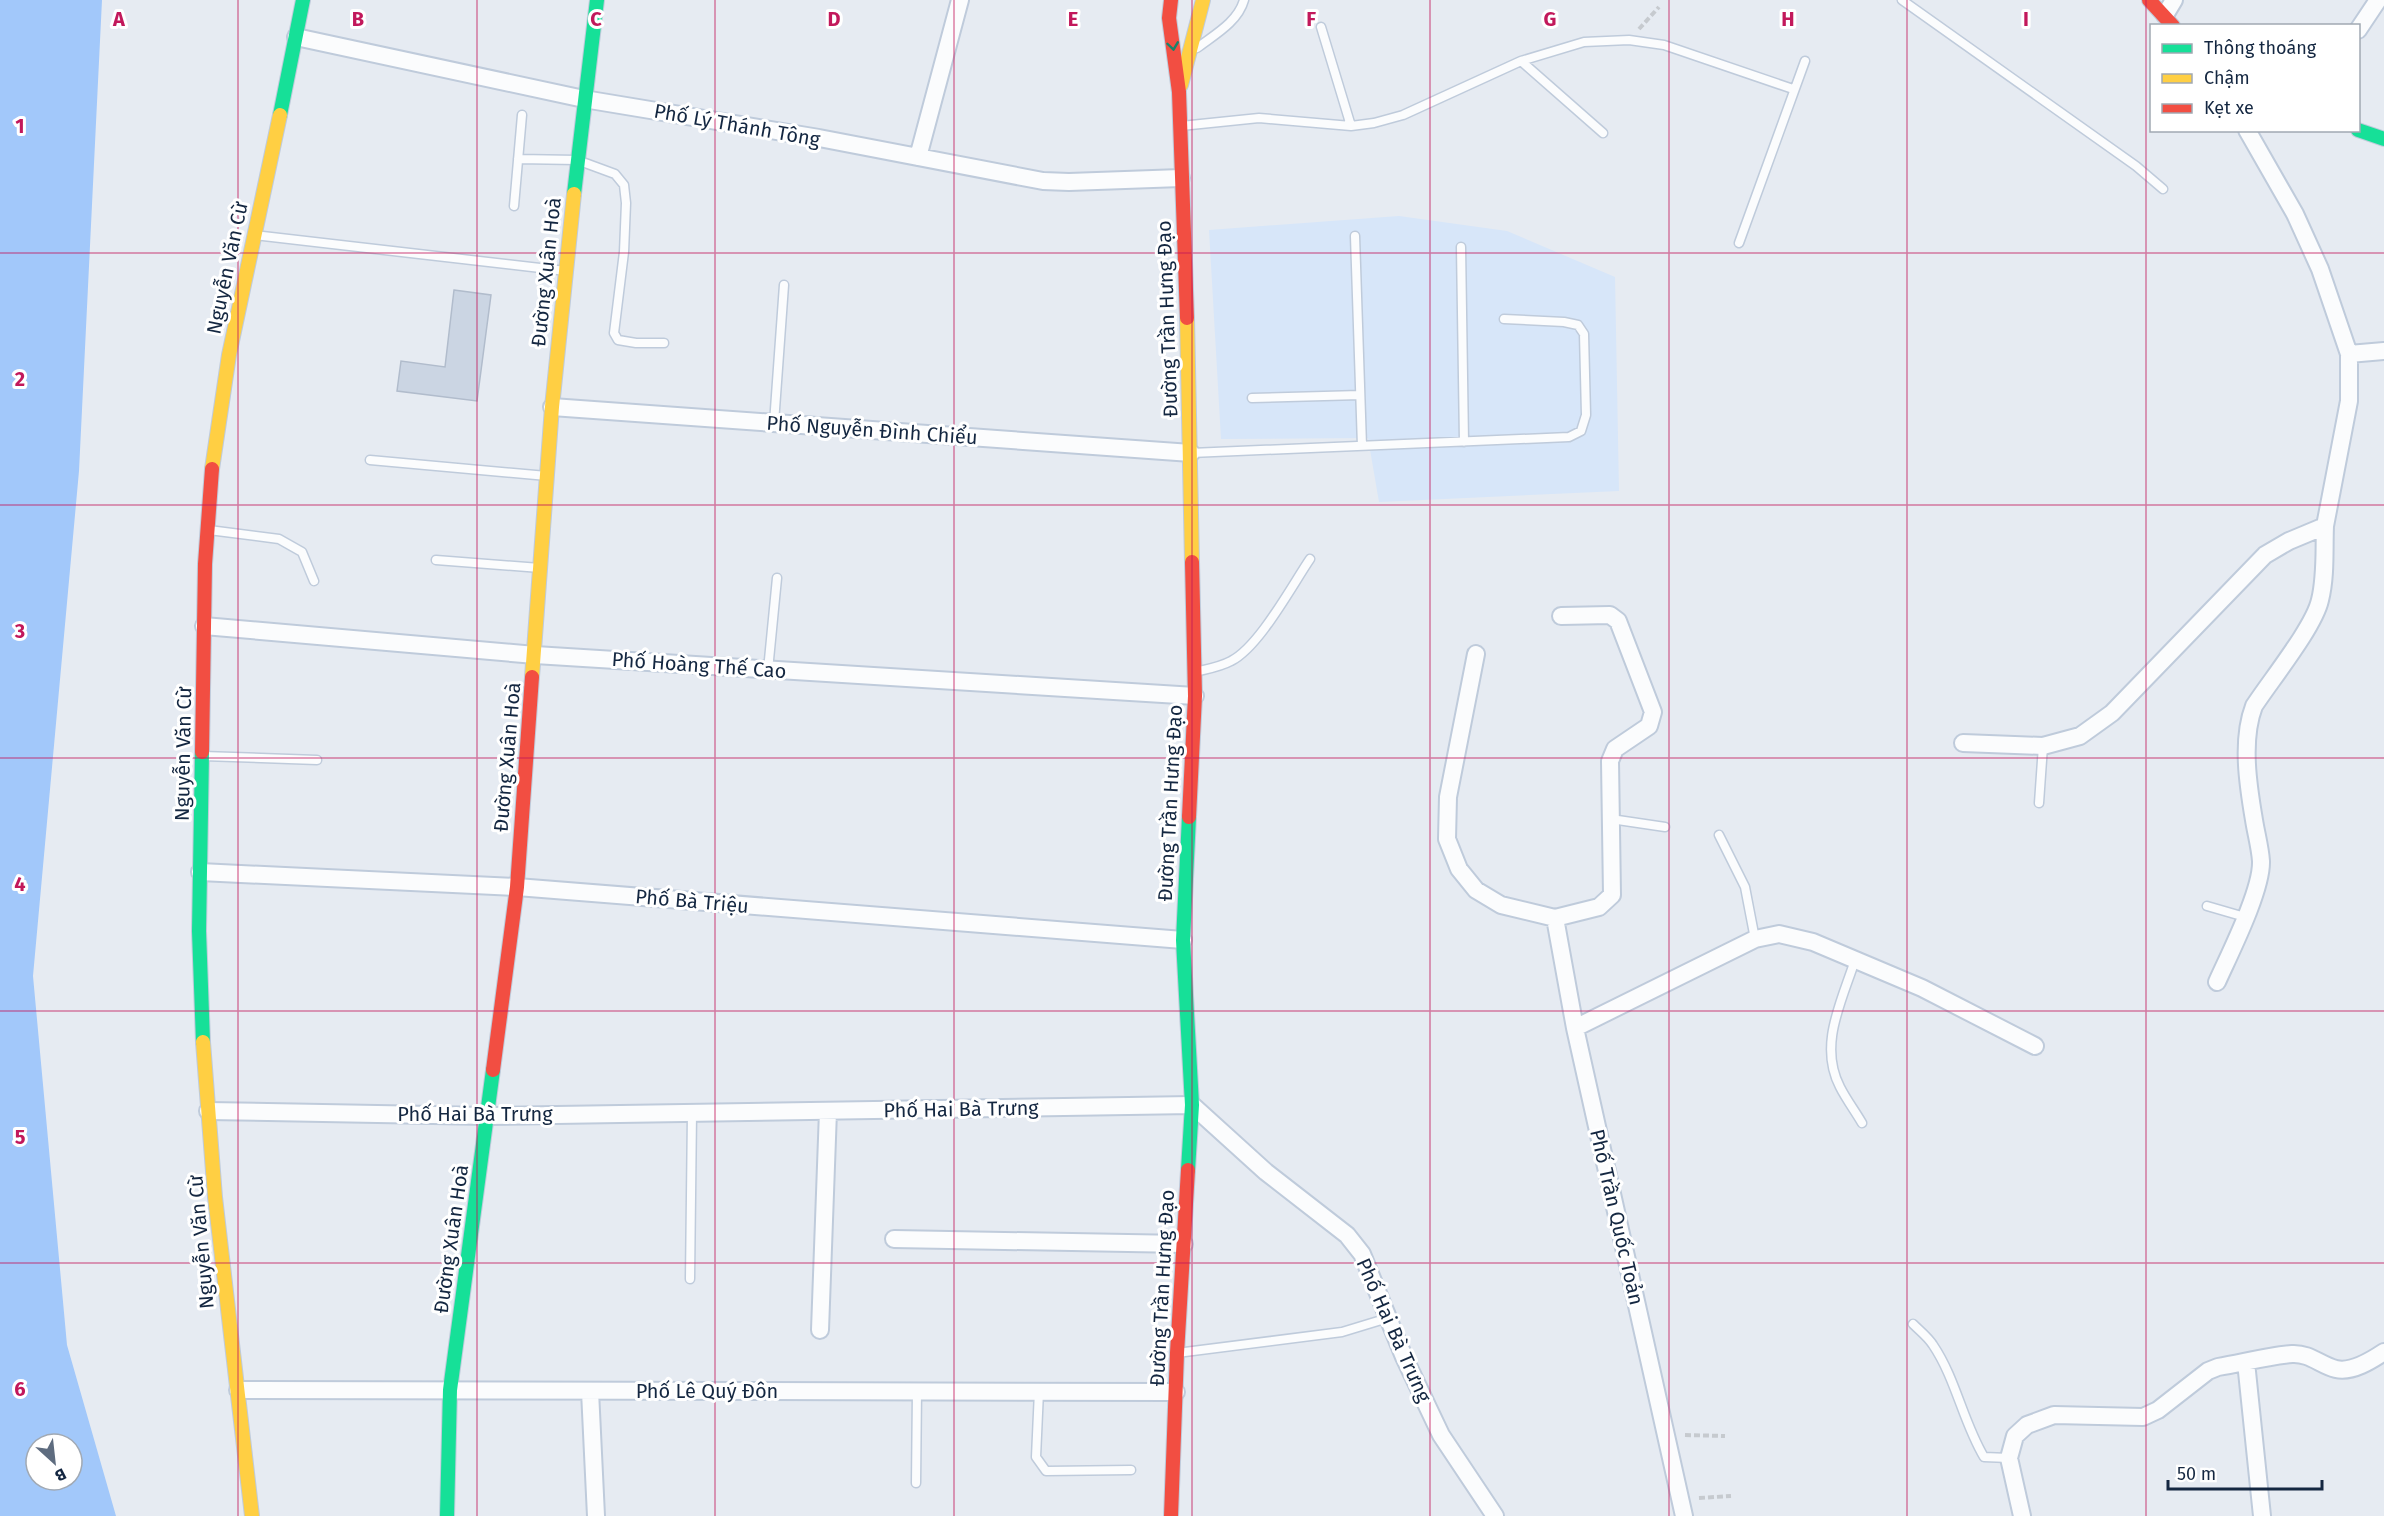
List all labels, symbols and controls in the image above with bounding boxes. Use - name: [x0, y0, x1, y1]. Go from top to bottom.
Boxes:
- text: A: [112, 7, 126, 31]
- text: B: [352, 7, 364, 31]
- text: C: [590, 7, 602, 31]
- text: D: [827, 7, 841, 31]
- text: E: [1068, 7, 1078, 31]
- text: F: [1306, 7, 1316, 31]
- text: G: [1544, 7, 1556, 31]
- text: H: [1781, 7, 1795, 31]
- text: I: [2023, 7, 2029, 31]
- legend: [2150, 24, 2360, 132]
- text: Thông thoáng: [2204, 37, 2317, 59]
- one-way arrow: [1166, 41, 1178, 51]
- text: Chậm: [2204, 67, 2250, 89]
- text: Kẹt xe: [2204, 97, 2254, 119]
- street label: Phố Lý Thánh Tông: [652, 99, 823, 152]
- text: 1: [15, 114, 25, 138]
- street label: Đường Xuân Hoà: [526, 196, 566, 348]
- street label: Nguyễn Văn Cừ: [201, 199, 253, 336]
- street label: Đường Trần Hưng Đạo: [1152, 220, 1182, 418]
- text: 2: [15, 367, 25, 391]
- street label: Phố Nguyễn Đình Chiểu: [766, 409, 978, 449]
- text: 3: [14, 619, 25, 643]
- street label: Phố Hoàng Thế Cao: [611, 647, 787, 683]
- street label: Đường Xuân Hoà: [489, 681, 525, 833]
- street label: Nguyễn Văn Cừ: [170, 686, 196, 821]
- street label: Đường Trần Hưng Đạo: [1153, 704, 1187, 902]
- text: 4: [14, 872, 26, 896]
- street label: Phố Bà Triệu: [634, 884, 750, 918]
- street label: Phố Hai Bà Trưng: [883, 1096, 1039, 1122]
- street label: Phố Hai Bà Trưng: [397, 1102, 553, 1126]
- text: 5: [15, 1125, 26, 1149]
- street label: Phố Trần Quốc Toản: [1585, 1127, 1649, 1307]
- street label: Đường Xuân Hoà: [429, 1163, 473, 1315]
- street label: Nguyễn Văn Cừ: [183, 1173, 219, 1310]
- street label: Đường Trần Hưng Đạo: [1145, 1189, 1179, 1387]
- street label: Phố Hai Bà Trưng: [1351, 1254, 1437, 1406]
- text: 6: [14, 1377, 26, 1401]
- street label: Phố Lê Quý Đôn: [636, 1379, 778, 1403]
- north arrow: [24, 1432, 84, 1492]
- scale bar: [2168, 1453, 2322, 1491]
- text: 50 m: [2177, 1463, 2216, 1485]
- text: B: [52, 1464, 69, 1486]

